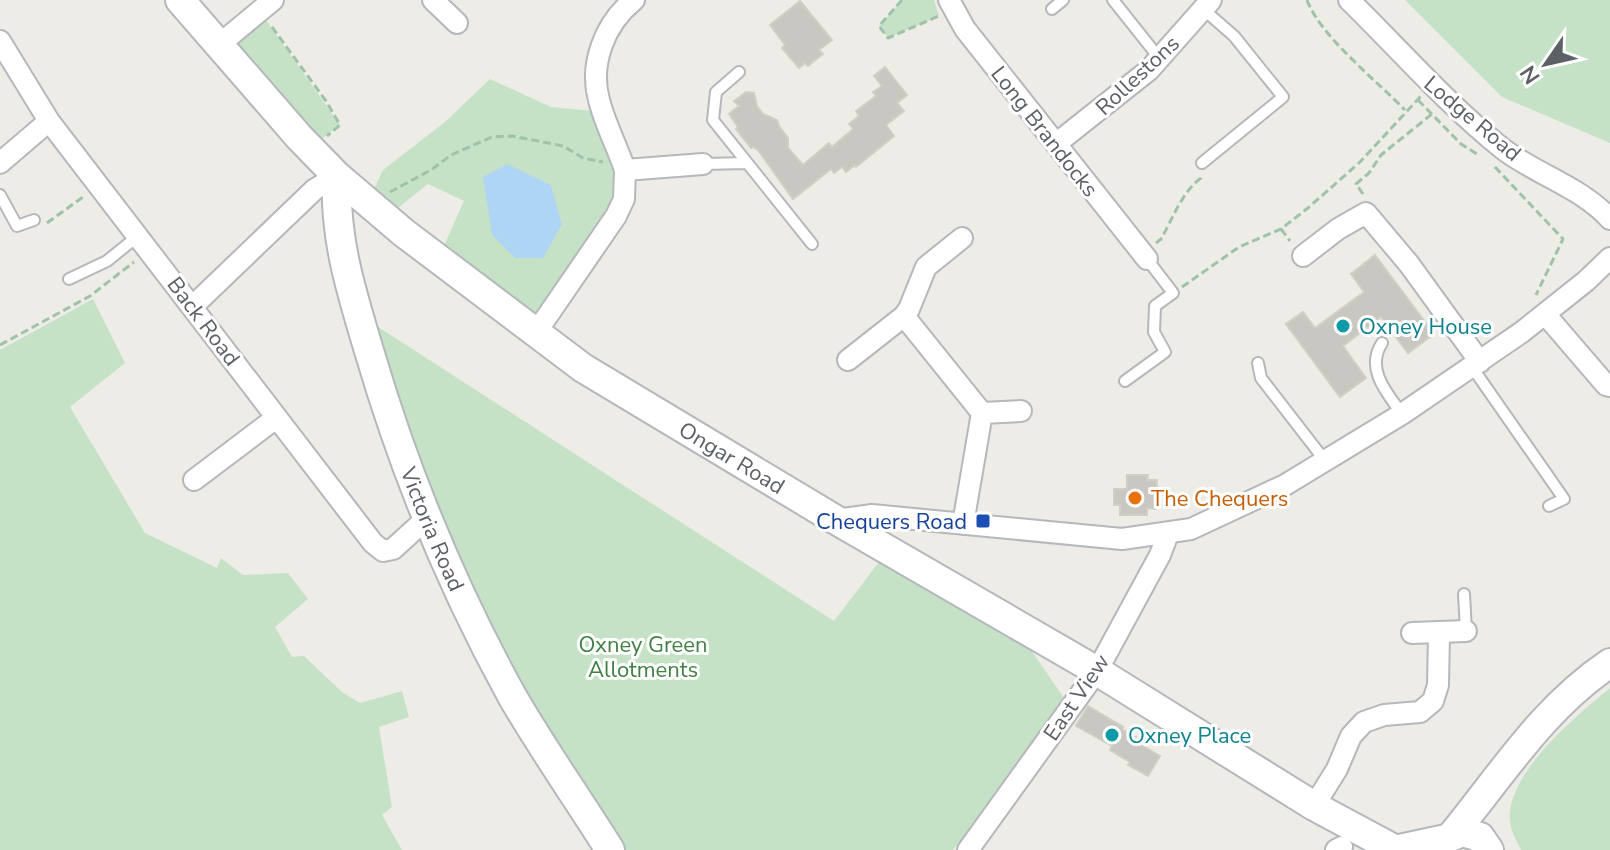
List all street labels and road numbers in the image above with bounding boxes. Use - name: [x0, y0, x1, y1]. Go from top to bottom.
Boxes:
- street label: Rollestons: [1089, 29, 1186, 122]
- street label: Long Brandocks: [984, 60, 1105, 203]
- street label: Lodge Road: [1417, 69, 1527, 168]
- street label: Back Road: [160, 271, 247, 372]
- street label: Ongar Road: [673, 415, 790, 502]
- street label: Victoria Road: [392, 462, 471, 596]
- street label: East View: [1037, 648, 1117, 747]

